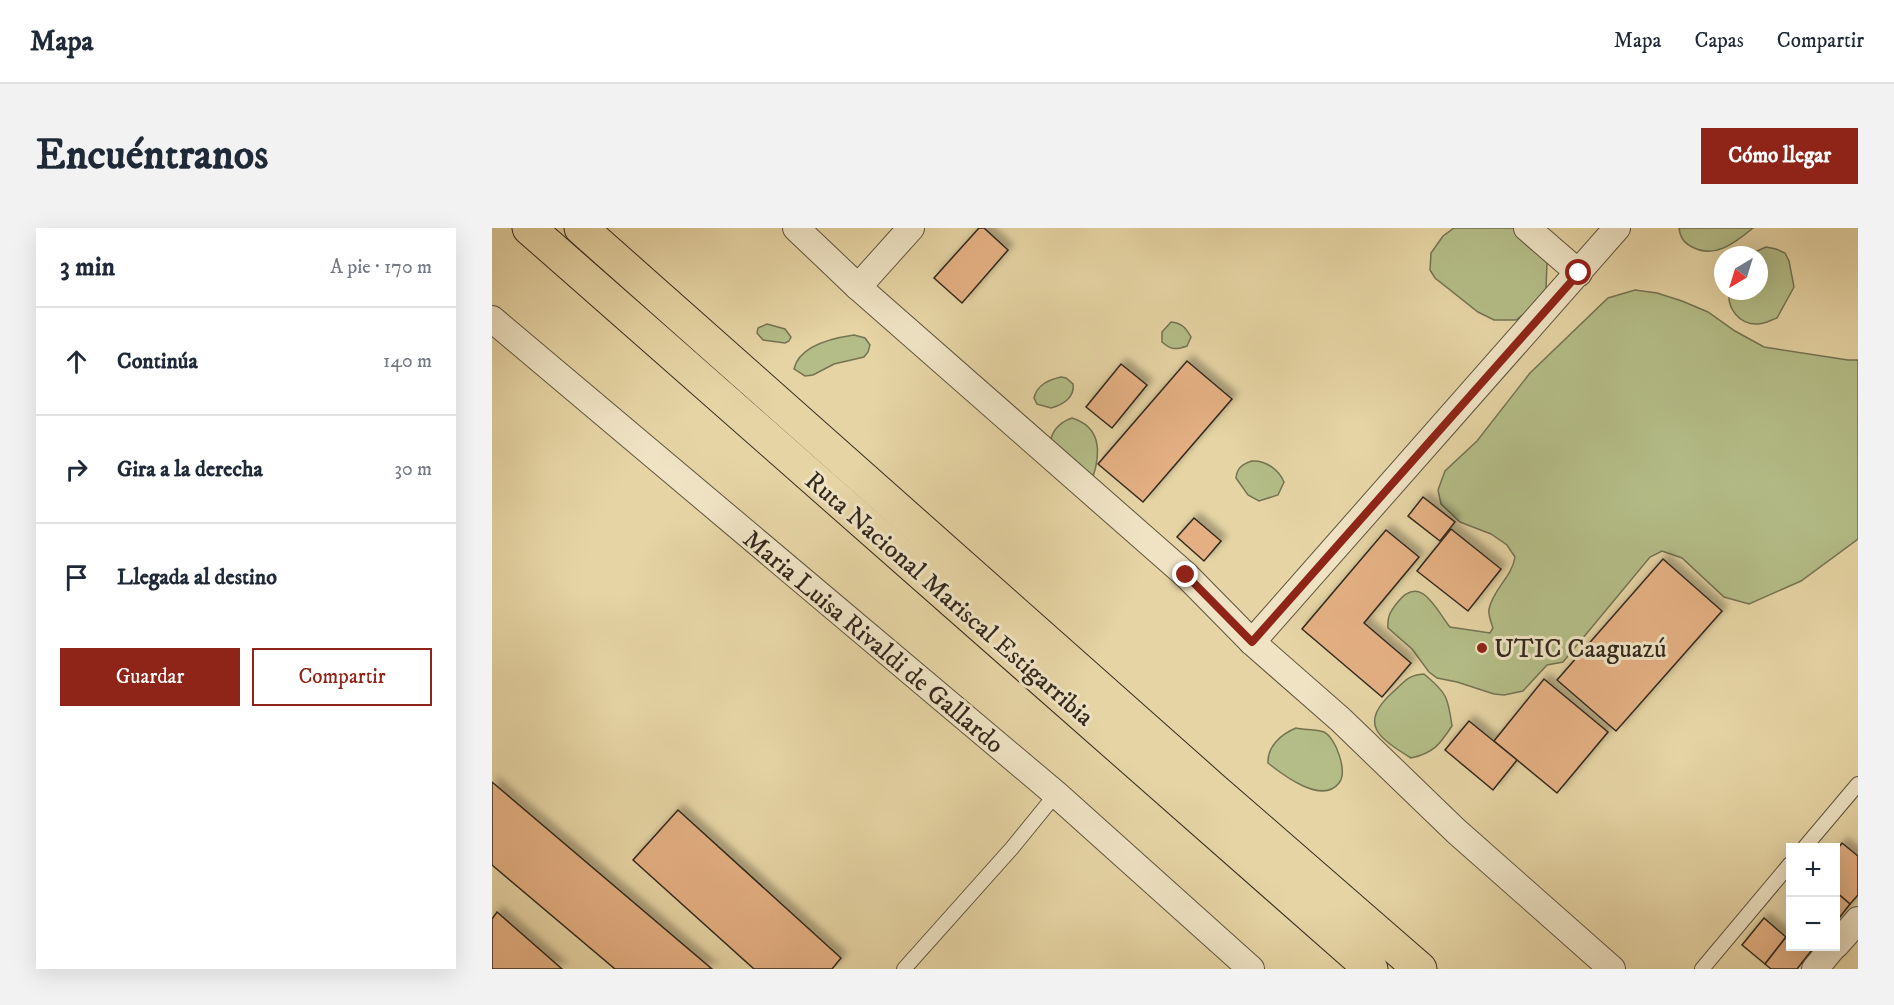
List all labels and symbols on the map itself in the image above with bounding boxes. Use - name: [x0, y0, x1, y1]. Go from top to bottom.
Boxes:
- north arrow: [1714, 246, 1768, 300]
- route start: [1565, 259, 1591, 285]
- street label: Ruta Nacional Mariscal Estigarribia: [798, 465, 1100, 734]
- street label: Maria Luisa Rivaldi de Gallardo: [736, 523, 1010, 761]
- route end: [1172, 561, 1198, 587]
- place label: UTIC Caaguazú: [1494, 633, 1667, 666]
- marker: UTIC Caaguazú: [1475, 641, 1489, 655]

